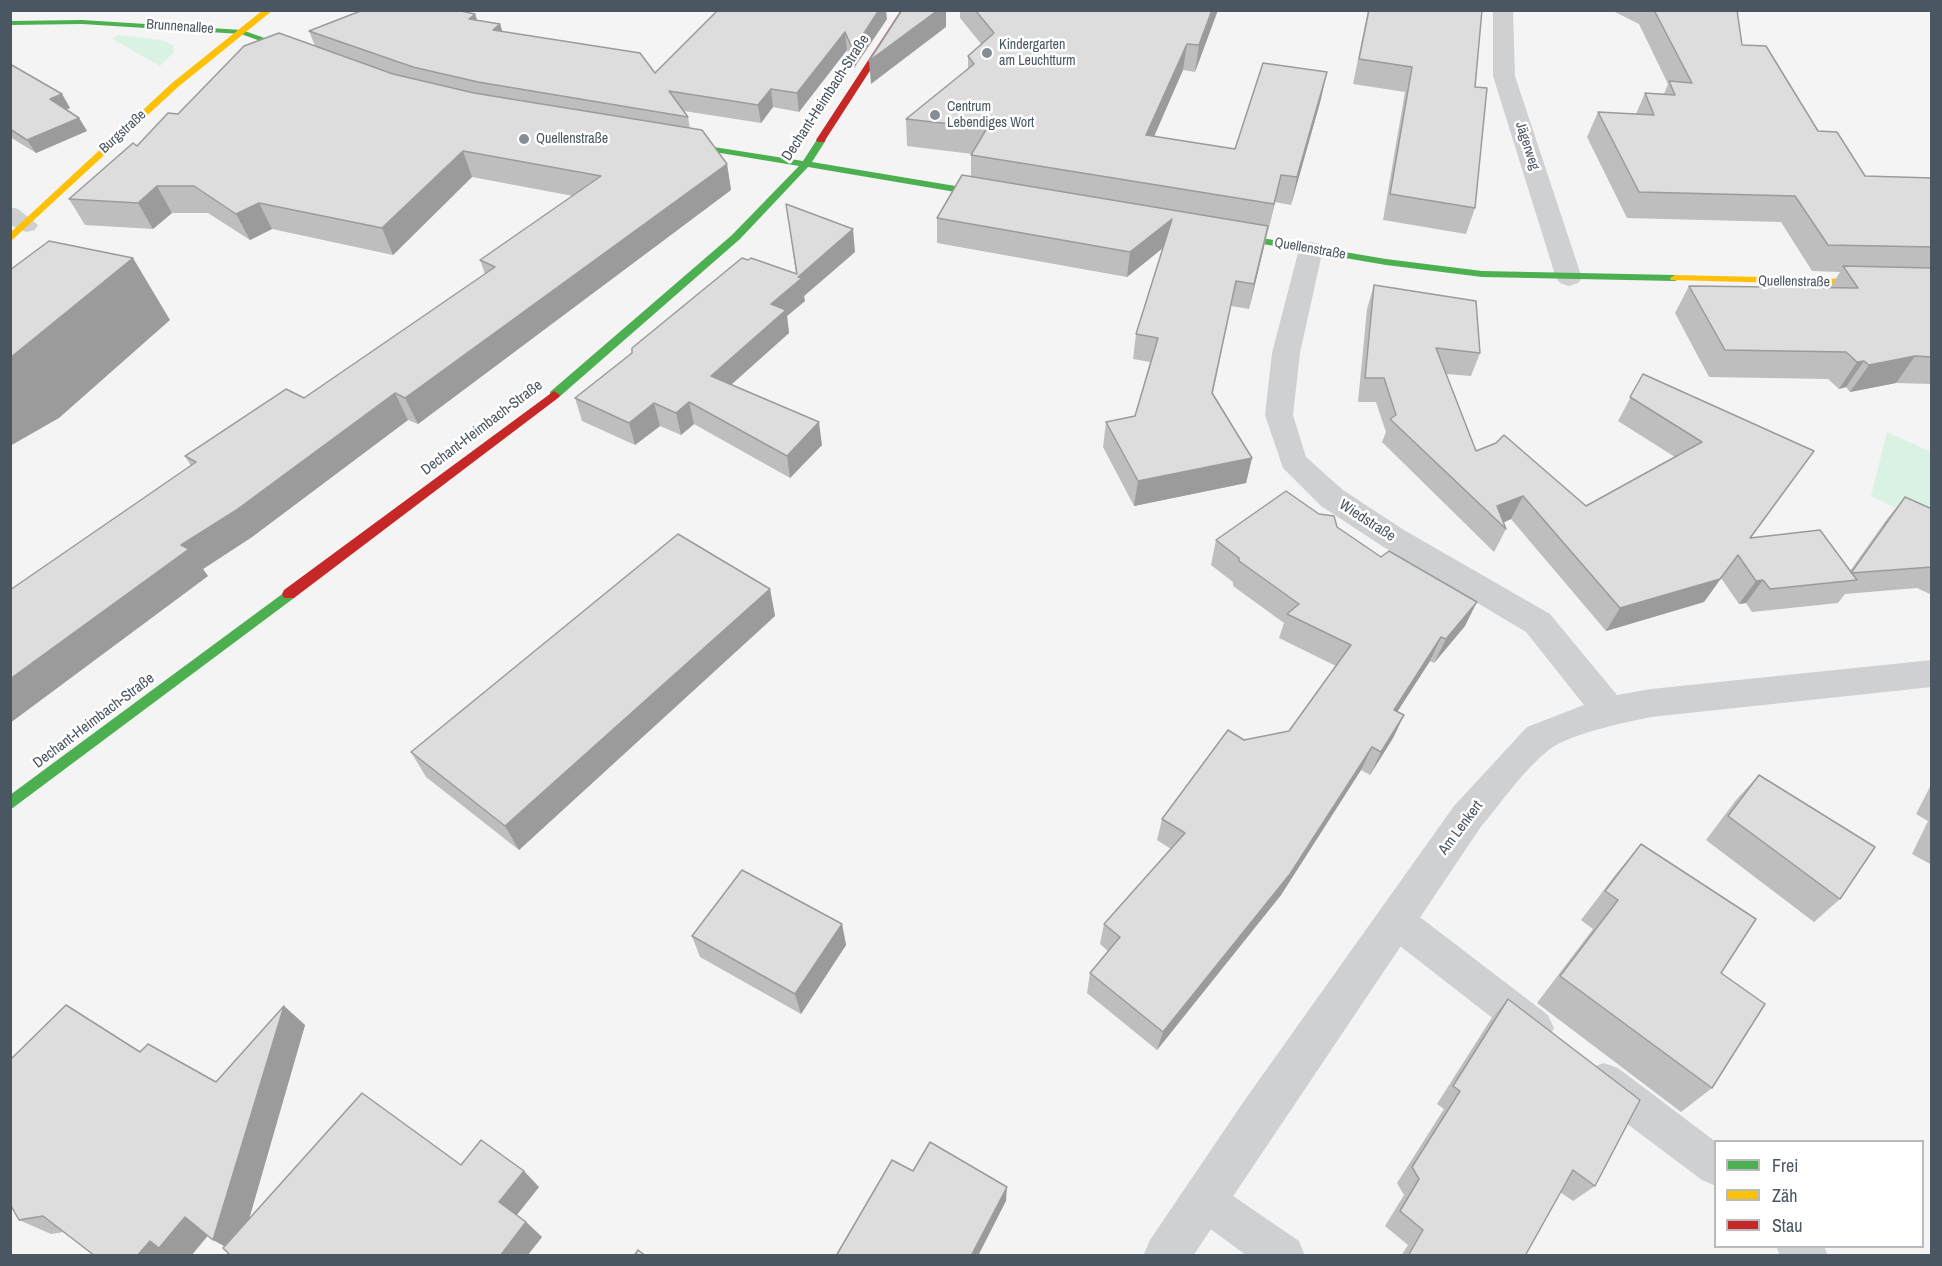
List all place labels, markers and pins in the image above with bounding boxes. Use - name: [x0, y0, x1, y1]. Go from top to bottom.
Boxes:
- place label: Kindergarten am Leuchtturm: [999, 37, 1076, 70]
- marker: Kindergarten am Leuchtturm: [980, 46, 994, 60]
- place label: Centrum Lebendiges Wort: [947, 99, 1034, 132]
- marker: Centrum Lebendiges Wort: [928, 108, 942, 122]
- place label: Quellenstraße: [536, 131, 608, 147]
- marker: Quellenstraße: [517, 132, 531, 146]

